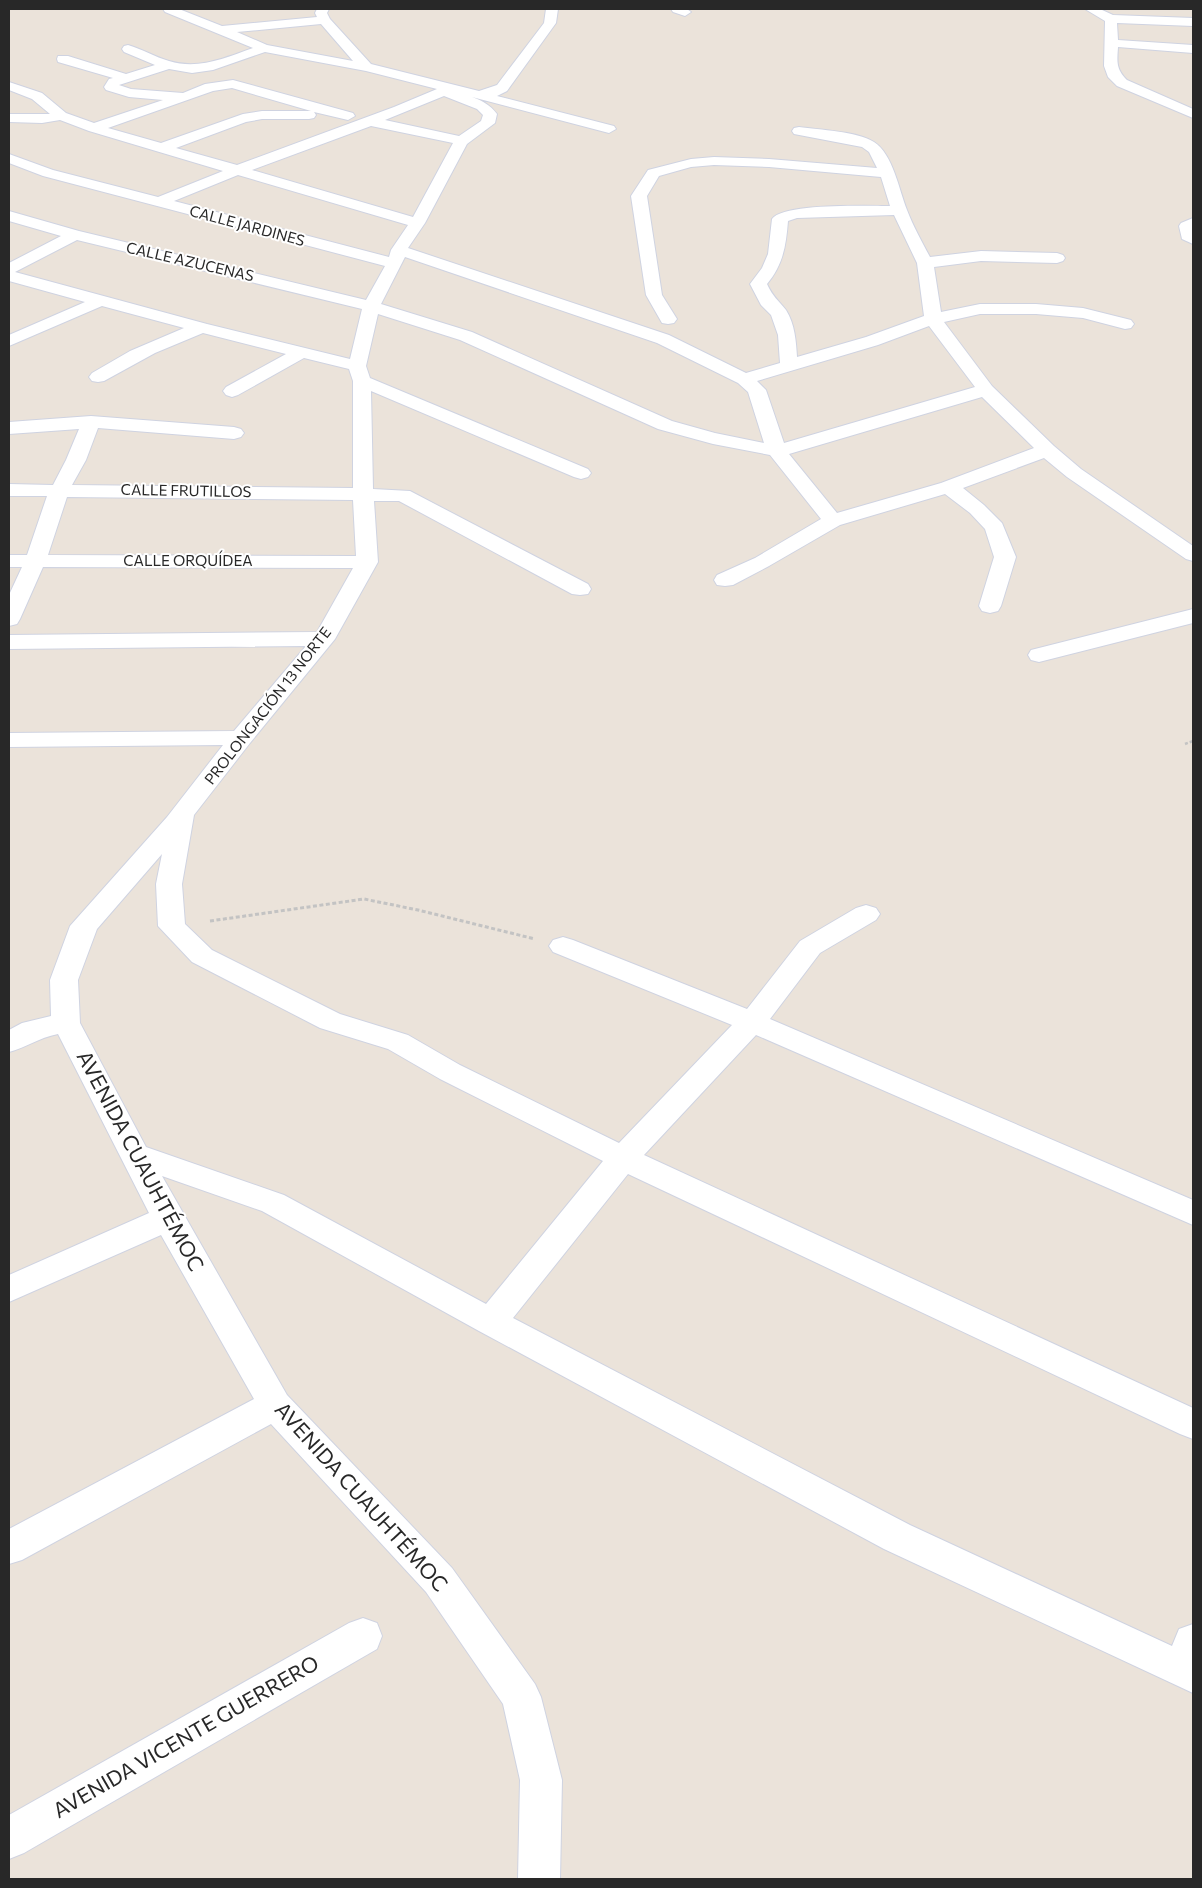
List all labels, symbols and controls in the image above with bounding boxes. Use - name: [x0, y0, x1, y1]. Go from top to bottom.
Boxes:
- street label: CALLE JARDINES: [188, 201, 307, 249]
- street label: CALLE AZUCENAS: [125, 238, 256, 285]
- street label: CALLE FRUTILLOS: [121, 480, 252, 500]
- street label: CALLE ORQUÍDEA: [123, 550, 253, 569]
- street label: PROLONGACIÓN 13 NORTE: [199, 622, 334, 788]
- street label: AVENIDA CUAUHTÉMOC: [73, 1046, 210, 1275]
- street label: AVENIDA CUAUHTÉMOC: [270, 1396, 454, 1596]
- street label: AVENIDA VICENTE GUERRERO: [48, 1649, 322, 1822]

